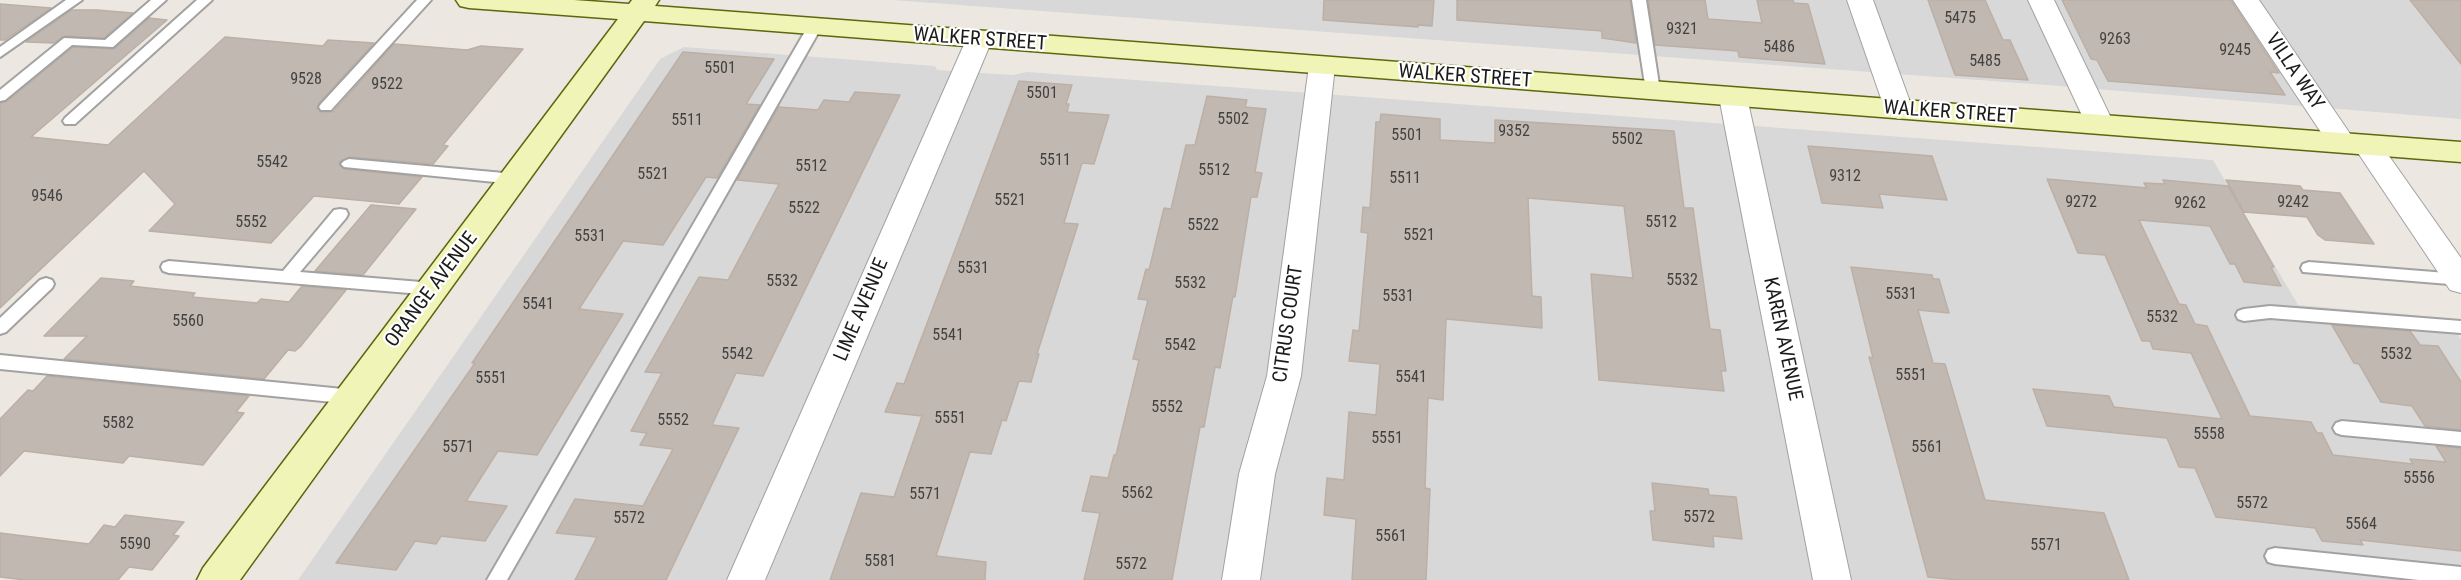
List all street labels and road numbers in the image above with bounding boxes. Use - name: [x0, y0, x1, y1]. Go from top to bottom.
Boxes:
- street label: WALKER STREET: [912, 23, 1048, 57]
- street label: VILLA WAY: [2260, 29, 2328, 115]
- street label: WALKER STREET: [1397, 60, 1533, 94]
- street label: WALKER STREET: [1882, 96, 2018, 130]
- street label: ORANGE AVENUE: [381, 228, 483, 352]
- street label: LIME AVENUE: [830, 255, 894, 365]
- street label: CITRUS COURT: [1269, 264, 1309, 384]
- street label: KAREN AVENUE: [1757, 275, 1807, 403]

